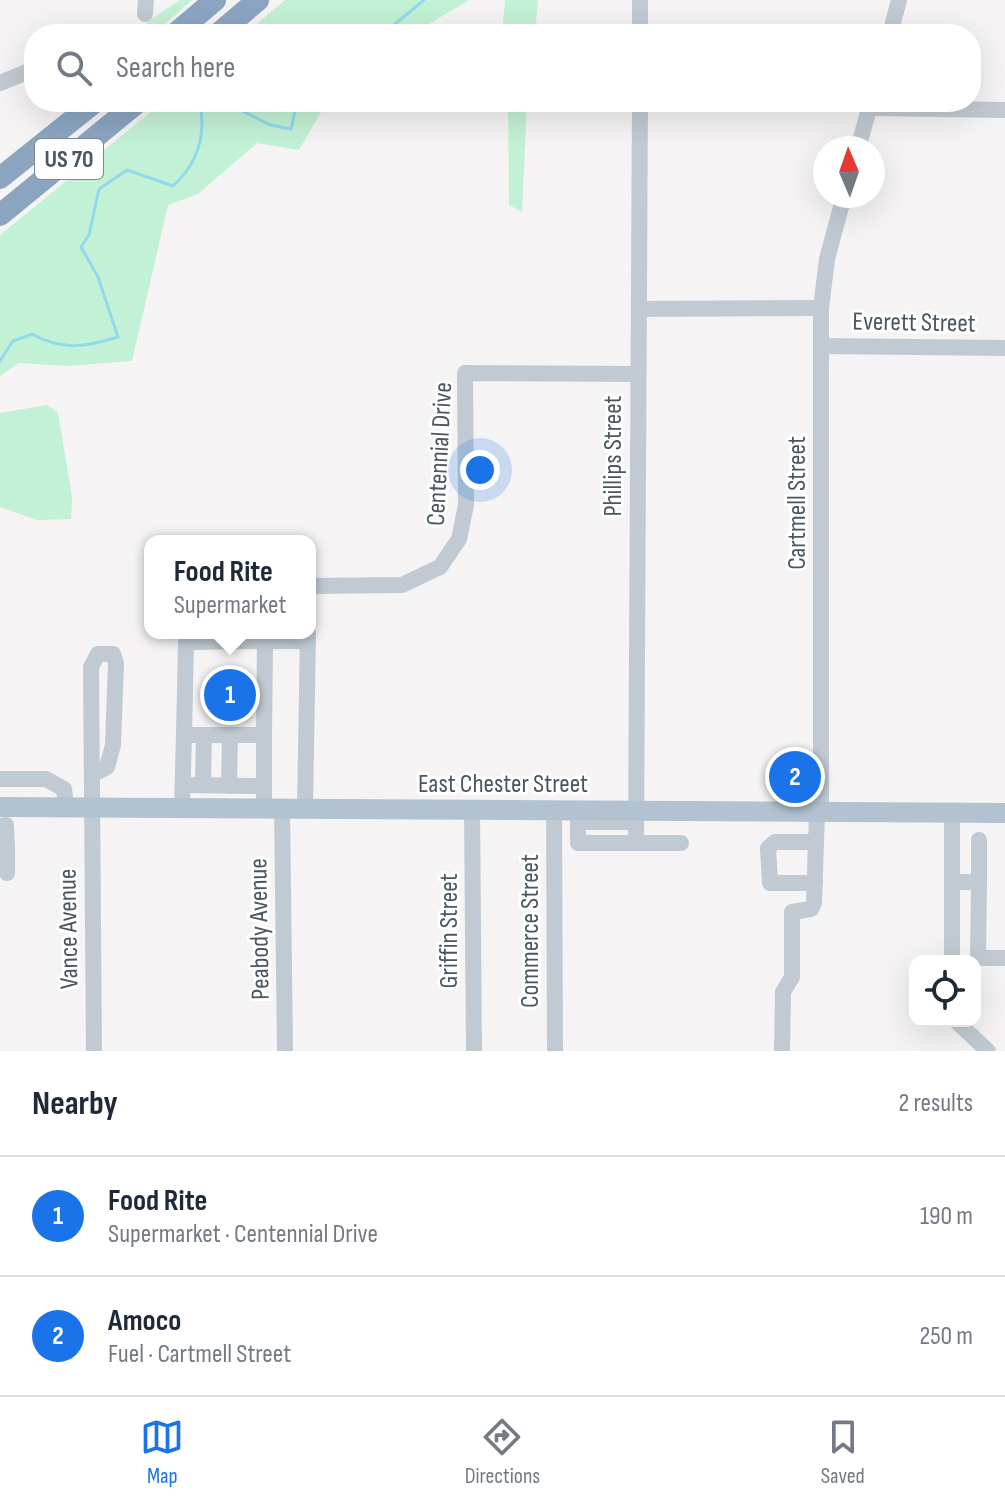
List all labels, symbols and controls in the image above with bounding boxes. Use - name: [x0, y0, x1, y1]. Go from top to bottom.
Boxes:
- search box: [24, 24, 981, 112]
- icon: search: [52, 46, 96, 90]
- text: Search here: [116, 50, 235, 86]
- north arrow: [813, 136, 885, 208]
- road number: US 70: [35, 139, 103, 179]
- street label: Everett Street: [852, 306, 976, 340]
- street label: Centennial Drive: [421, 381, 459, 527]
- street label: Phillips Street: [598, 395, 629, 517]
- street label: Cartmell Street: [782, 436, 813, 570]
- your location: [460, 450, 500, 490]
- popup: [144, 535, 316, 639]
- text: Food Rite: [174, 554, 273, 590]
- text: Supermarket: [174, 590, 286, 621]
- pin: 1: [204, 665, 256, 725]
- pin: 2: [769, 747, 821, 807]
- street label: East Chester Street: [418, 769, 588, 800]
- street label: Commerce Street: [515, 854, 546, 1008]
- street label: Peabody Avenue: [243, 858, 277, 1000]
- street label: Vance Avenue: [52, 868, 86, 990]
- street label: Griffin Street: [434, 873, 465, 989]
- map controls: [909, 955, 981, 1027]
- button: locate: [909, 955, 981, 1027]
- text: Nearby: [32, 1083, 118, 1124]
- text: 2 results: [899, 1088, 973, 1119]
- text: Food Rite: [108, 1183, 207, 1219]
- text: 1: [53, 1201, 63, 1232]
- text: 190 m: [920, 1201, 973, 1232]
- text: Supermarket · Centennial Drive: [108, 1219, 378, 1250]
- text: Amoco: [108, 1303, 181, 1339]
- text: 2: [52, 1321, 64, 1352]
- text: 250 m: [919, 1321, 973, 1352]
- text: Fuel · Cartmell Street: [108, 1339, 291, 1370]
- tab: Map: [140, 1415, 184, 1490]
- tab: Directions: [465, 1415, 540, 1490]
- tab: Saved: [821, 1415, 865, 1490]

